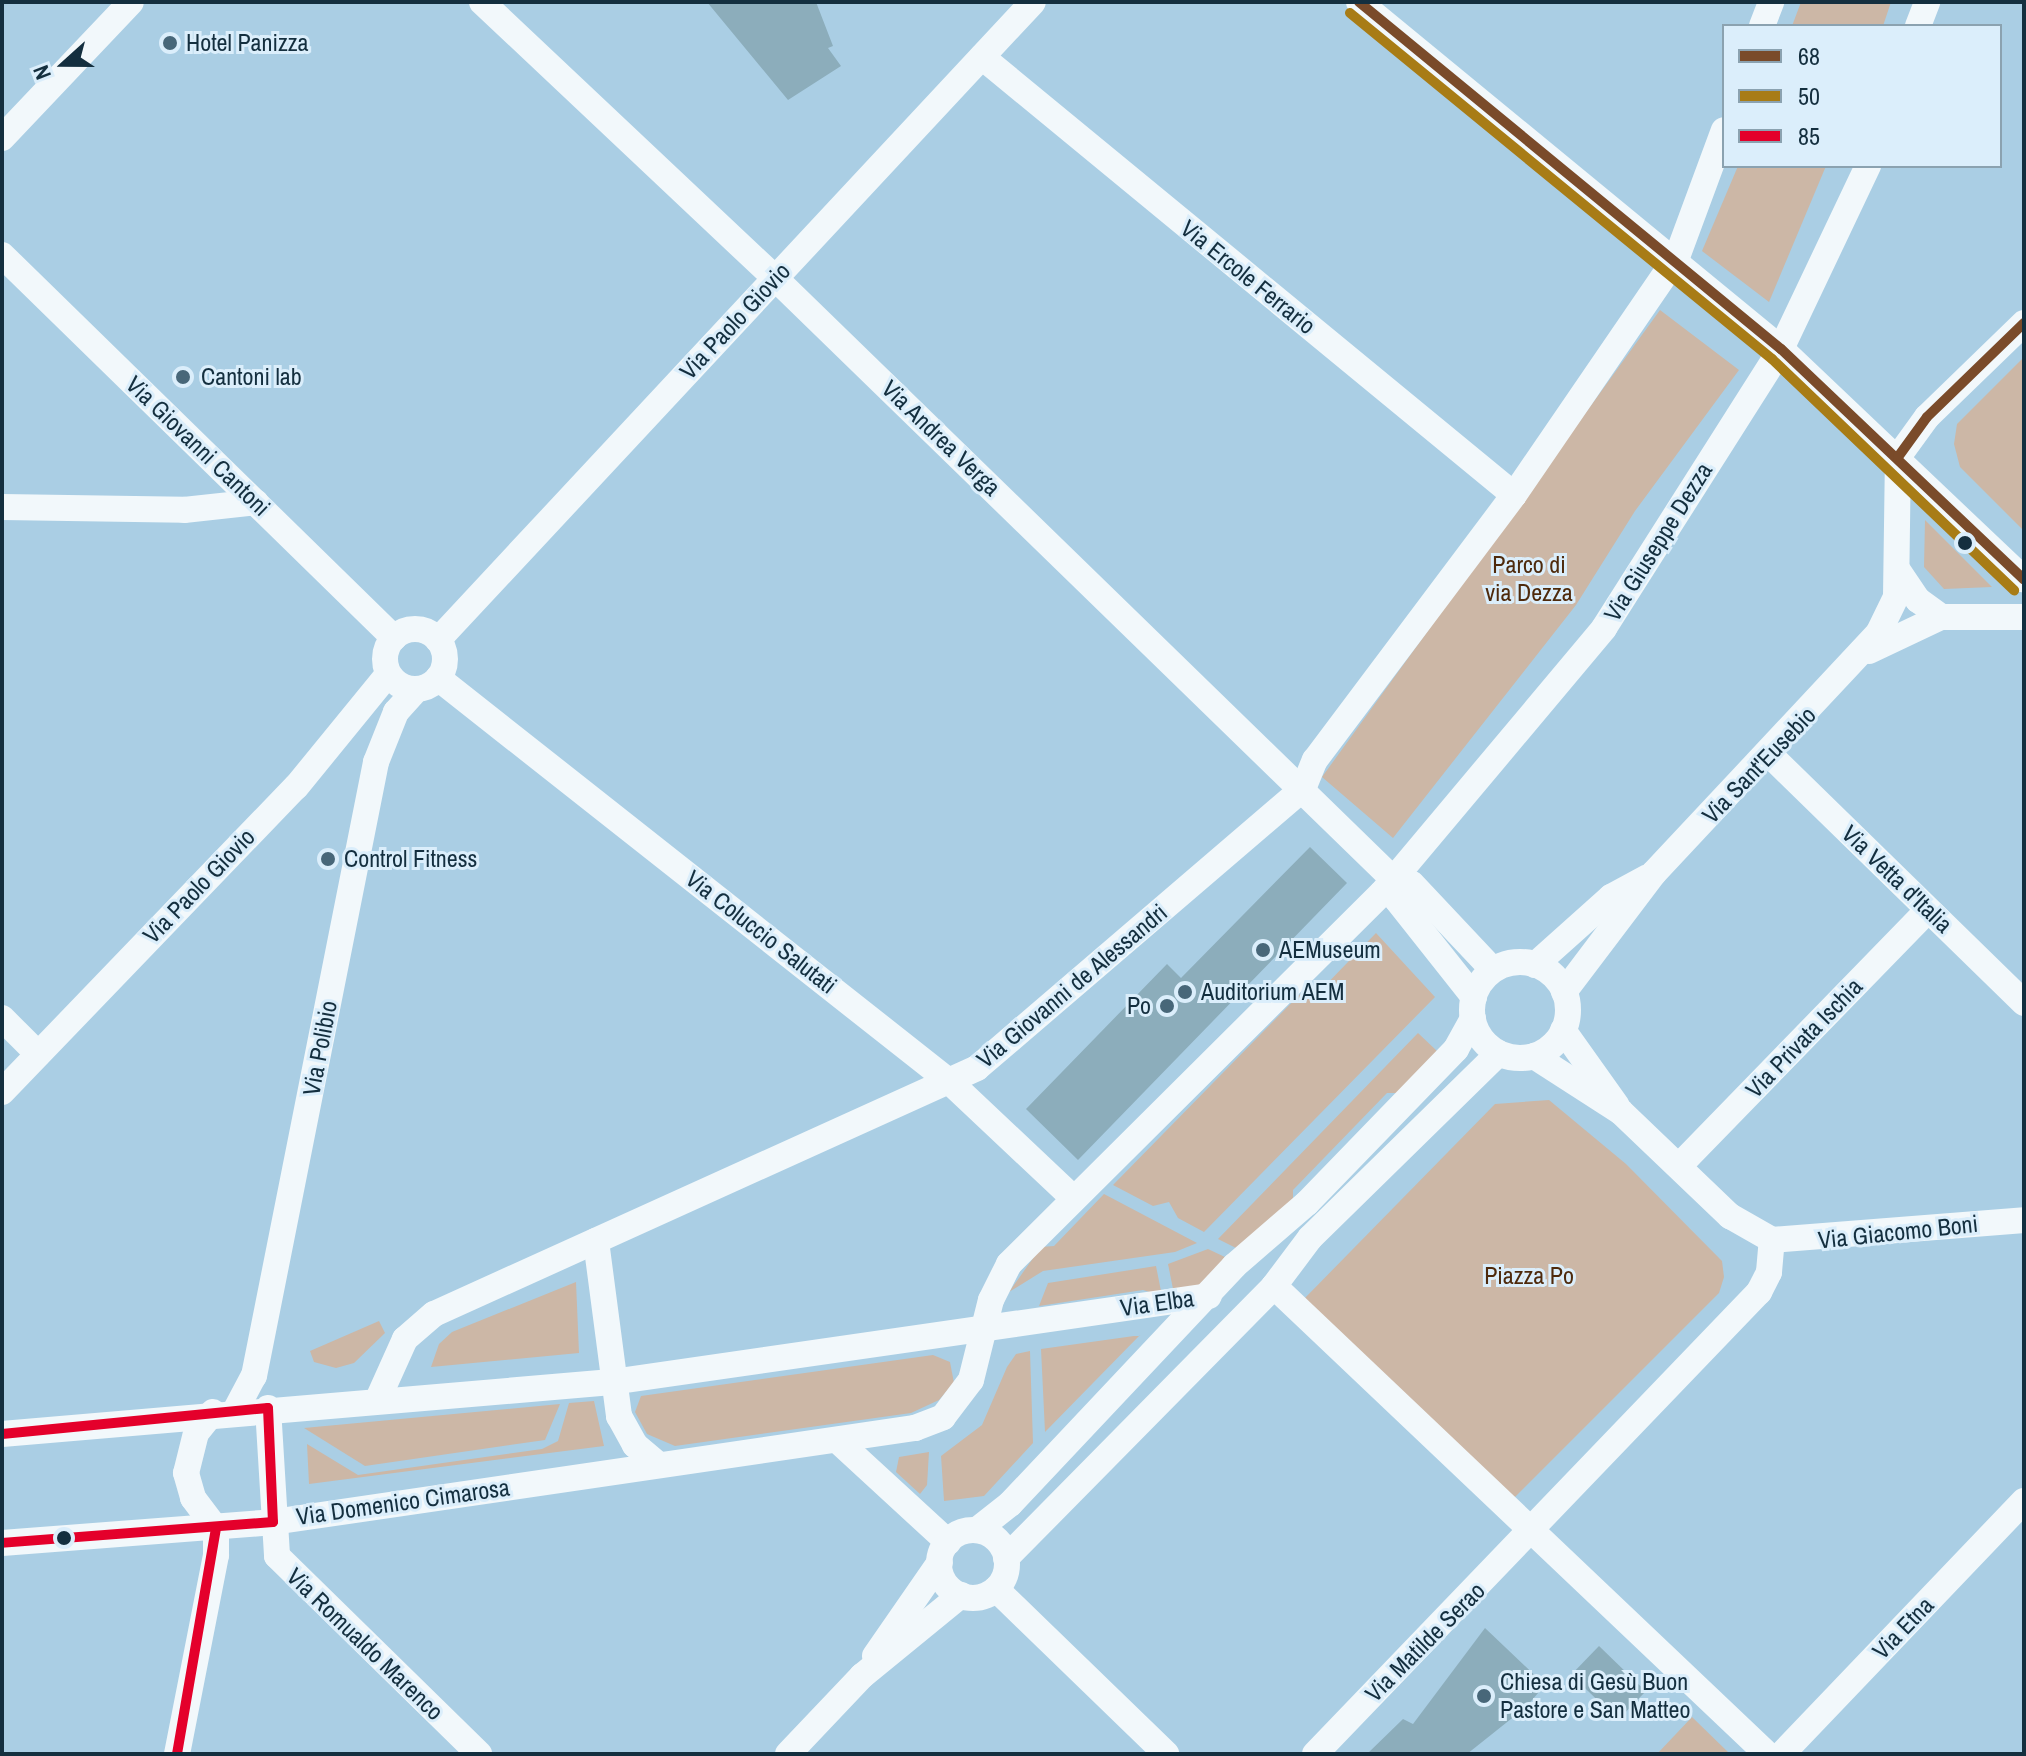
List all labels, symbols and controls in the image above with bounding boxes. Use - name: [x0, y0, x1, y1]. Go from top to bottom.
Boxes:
- north arrow: [24, 24, 104, 104]
- legend: [1722, 24, 2002, 168]
- place label: Hotel Panizza: [186, 29, 309, 57]
- marker: Hotel Panizza: [161, 34, 179, 52]
- text: 68: [1798, 40, 1820, 72]
- text: N: [25, 61, 58, 84]
- text: 50: [1798, 80, 1820, 112]
- text: 85: [1798, 120, 1820, 152]
- street label: Via Ercole Ferrario: [1175, 214, 1321, 340]
- street label: Via Paolo Giovio: [674, 257, 796, 385]
- place label: Cantoni lab: [201, 363, 302, 391]
- marker: Cantoni lab: [172, 366, 194, 388]
- street label: Via Giovanni Cantoni: [120, 370, 276, 522]
- street label: Via Andrea Verga: [875, 374, 1007, 502]
- street label: Via Giuseppe Dezza: [1598, 458, 1718, 626]
- unlabelled marker: [1957, 535, 1973, 551]
- park label: Parco di via Dezza: [1485, 551, 1573, 607]
- street label: Via Sant'Eusebio: [1696, 701, 1822, 829]
- street label: Via Vetta d'Italia: [1836, 819, 1958, 939]
- street label: Via Paolo Giovio: [137, 823, 261, 949]
- place label: Control Fitness: [344, 845, 477, 873]
- marker: Control Fitness: [319, 850, 337, 868]
- street label: Via Coluccio Salutati: [680, 864, 842, 1000]
- street label: Via Giovanni de Alessandri: [971, 898, 1173, 1074]
- place label: AEMuseum: [1279, 936, 1381, 964]
- marker: AEMuseum: [1254, 941, 1272, 959]
- street label: Via Privata Ischia: [1740, 972, 1868, 1104]
- place label: Auditorium AEM: [1201, 978, 1345, 1006]
- marker: Auditorium AEM: [1176, 983, 1194, 1001]
- place label: Po: [1127, 992, 1151, 1020]
- marker: Po: [1158, 997, 1176, 1015]
- street label: Via Polibio: [297, 998, 343, 1098]
- street label: Via Giacomo Boni: [1817, 1209, 1979, 1255]
- park label: Piazza Po: [1484, 1262, 1574, 1290]
- street label: Via Elba: [1118, 1284, 1196, 1322]
- street label: Via Domenico Cimarosa: [294, 1473, 512, 1531]
- unlabelled marker: [56, 1530, 72, 1546]
- street label: Via Romualdo Marenco: [281, 1562, 449, 1726]
- street label: Via Matilde Serao: [1359, 1576, 1491, 1708]
- street label: Via Etna: [1867, 1591, 1939, 1665]
- place label: Chiesa di Gesù Buon Pastore e San Matteo: [1500, 1668, 1690, 1724]
- marker: Chiesa di Gesù Buon Pastore e San Matteo: [1475, 1687, 1493, 1705]

